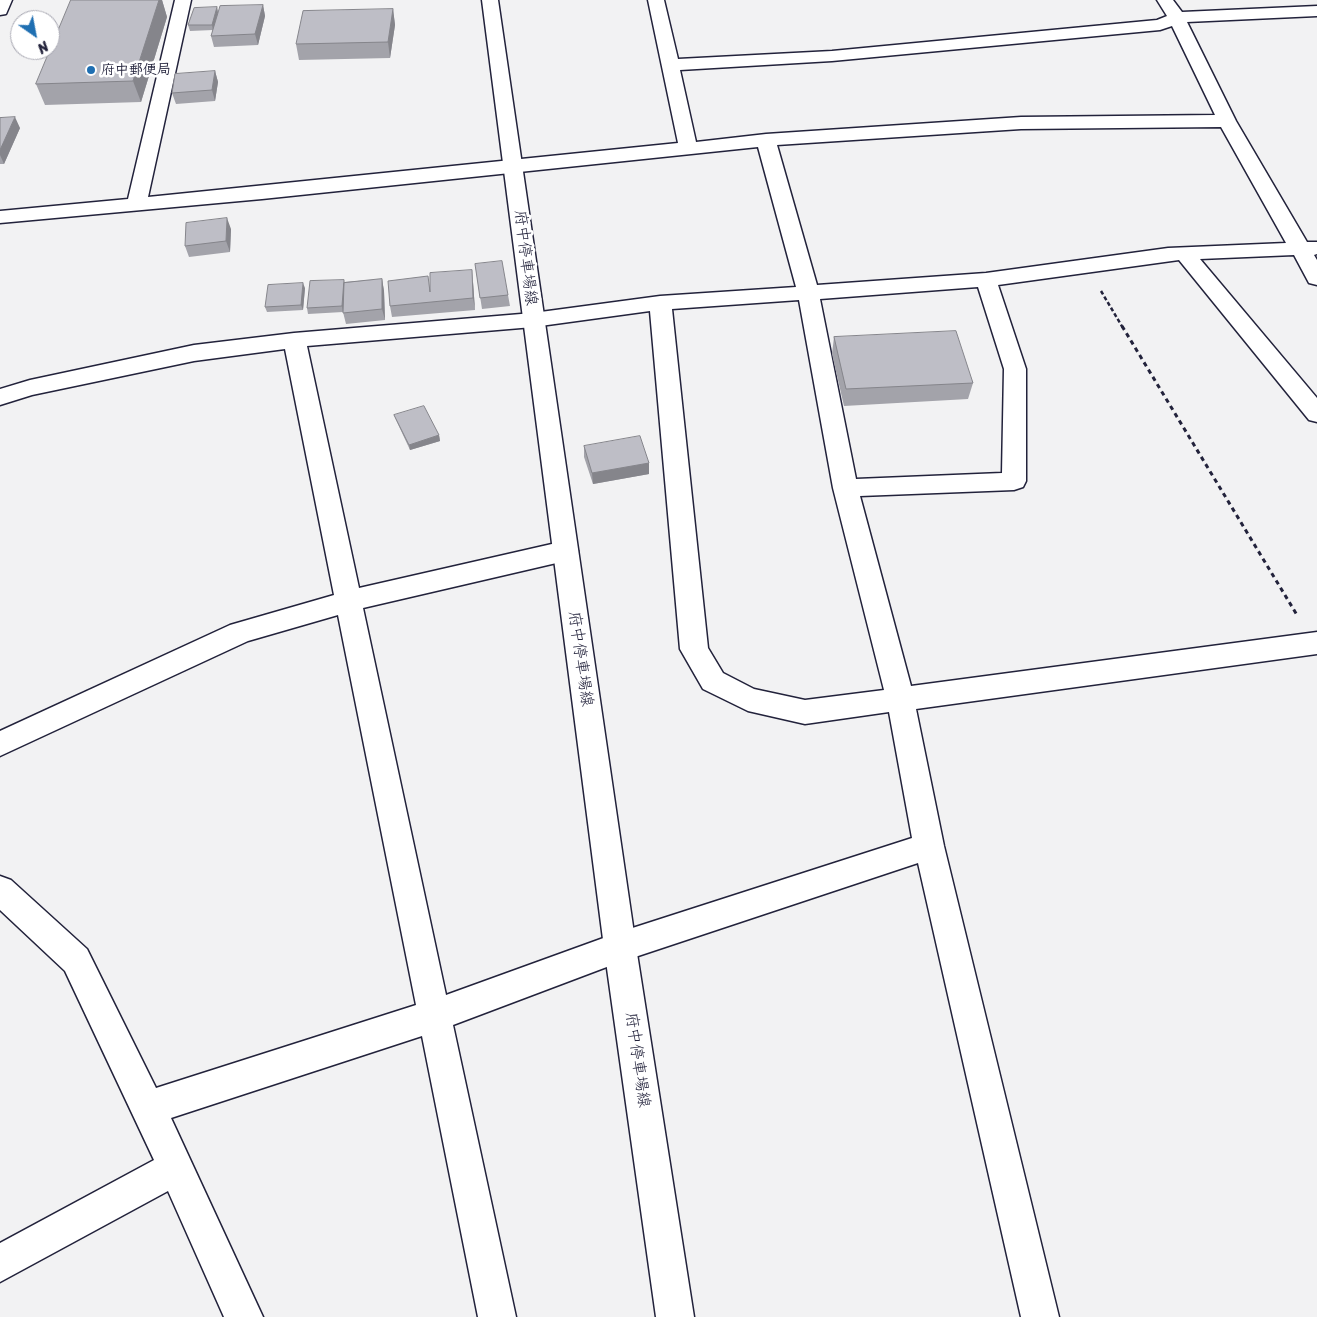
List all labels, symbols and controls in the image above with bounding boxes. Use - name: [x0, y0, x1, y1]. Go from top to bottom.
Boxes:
- north arrow: [10, 10, 60, 60]
- text: N: [32, 34, 54, 60]
- place label: 府中郵便局: [101, 62, 171, 78]
- marker: 府中郵便局: [85, 64, 97, 76]
- street label: 府中停車場線: [510, 209, 540, 307]
- street label: 府中停車場線: [564, 610, 596, 708]
- street label: 府中停車場線: [621, 1011, 653, 1109]

